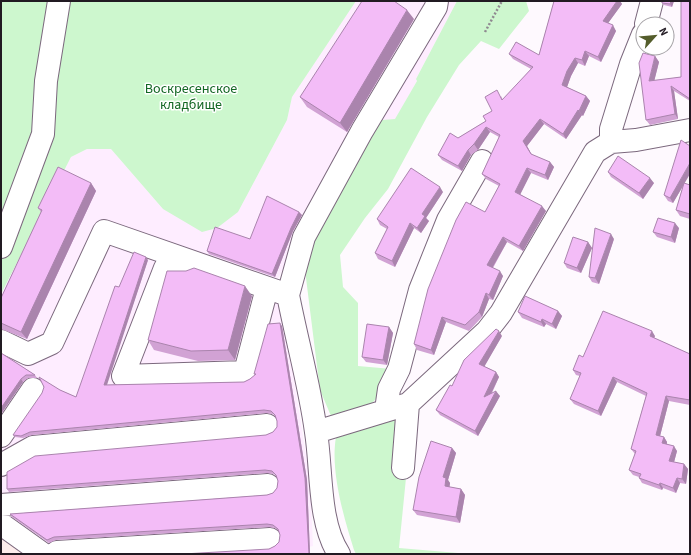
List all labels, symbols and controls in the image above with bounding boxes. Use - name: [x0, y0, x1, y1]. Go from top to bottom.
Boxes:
- north arrow: [635, 16, 675, 56]
- text: N: [655, 25, 672, 38]
- park label: Воскресенское кладбище: [145, 79, 237, 115]

